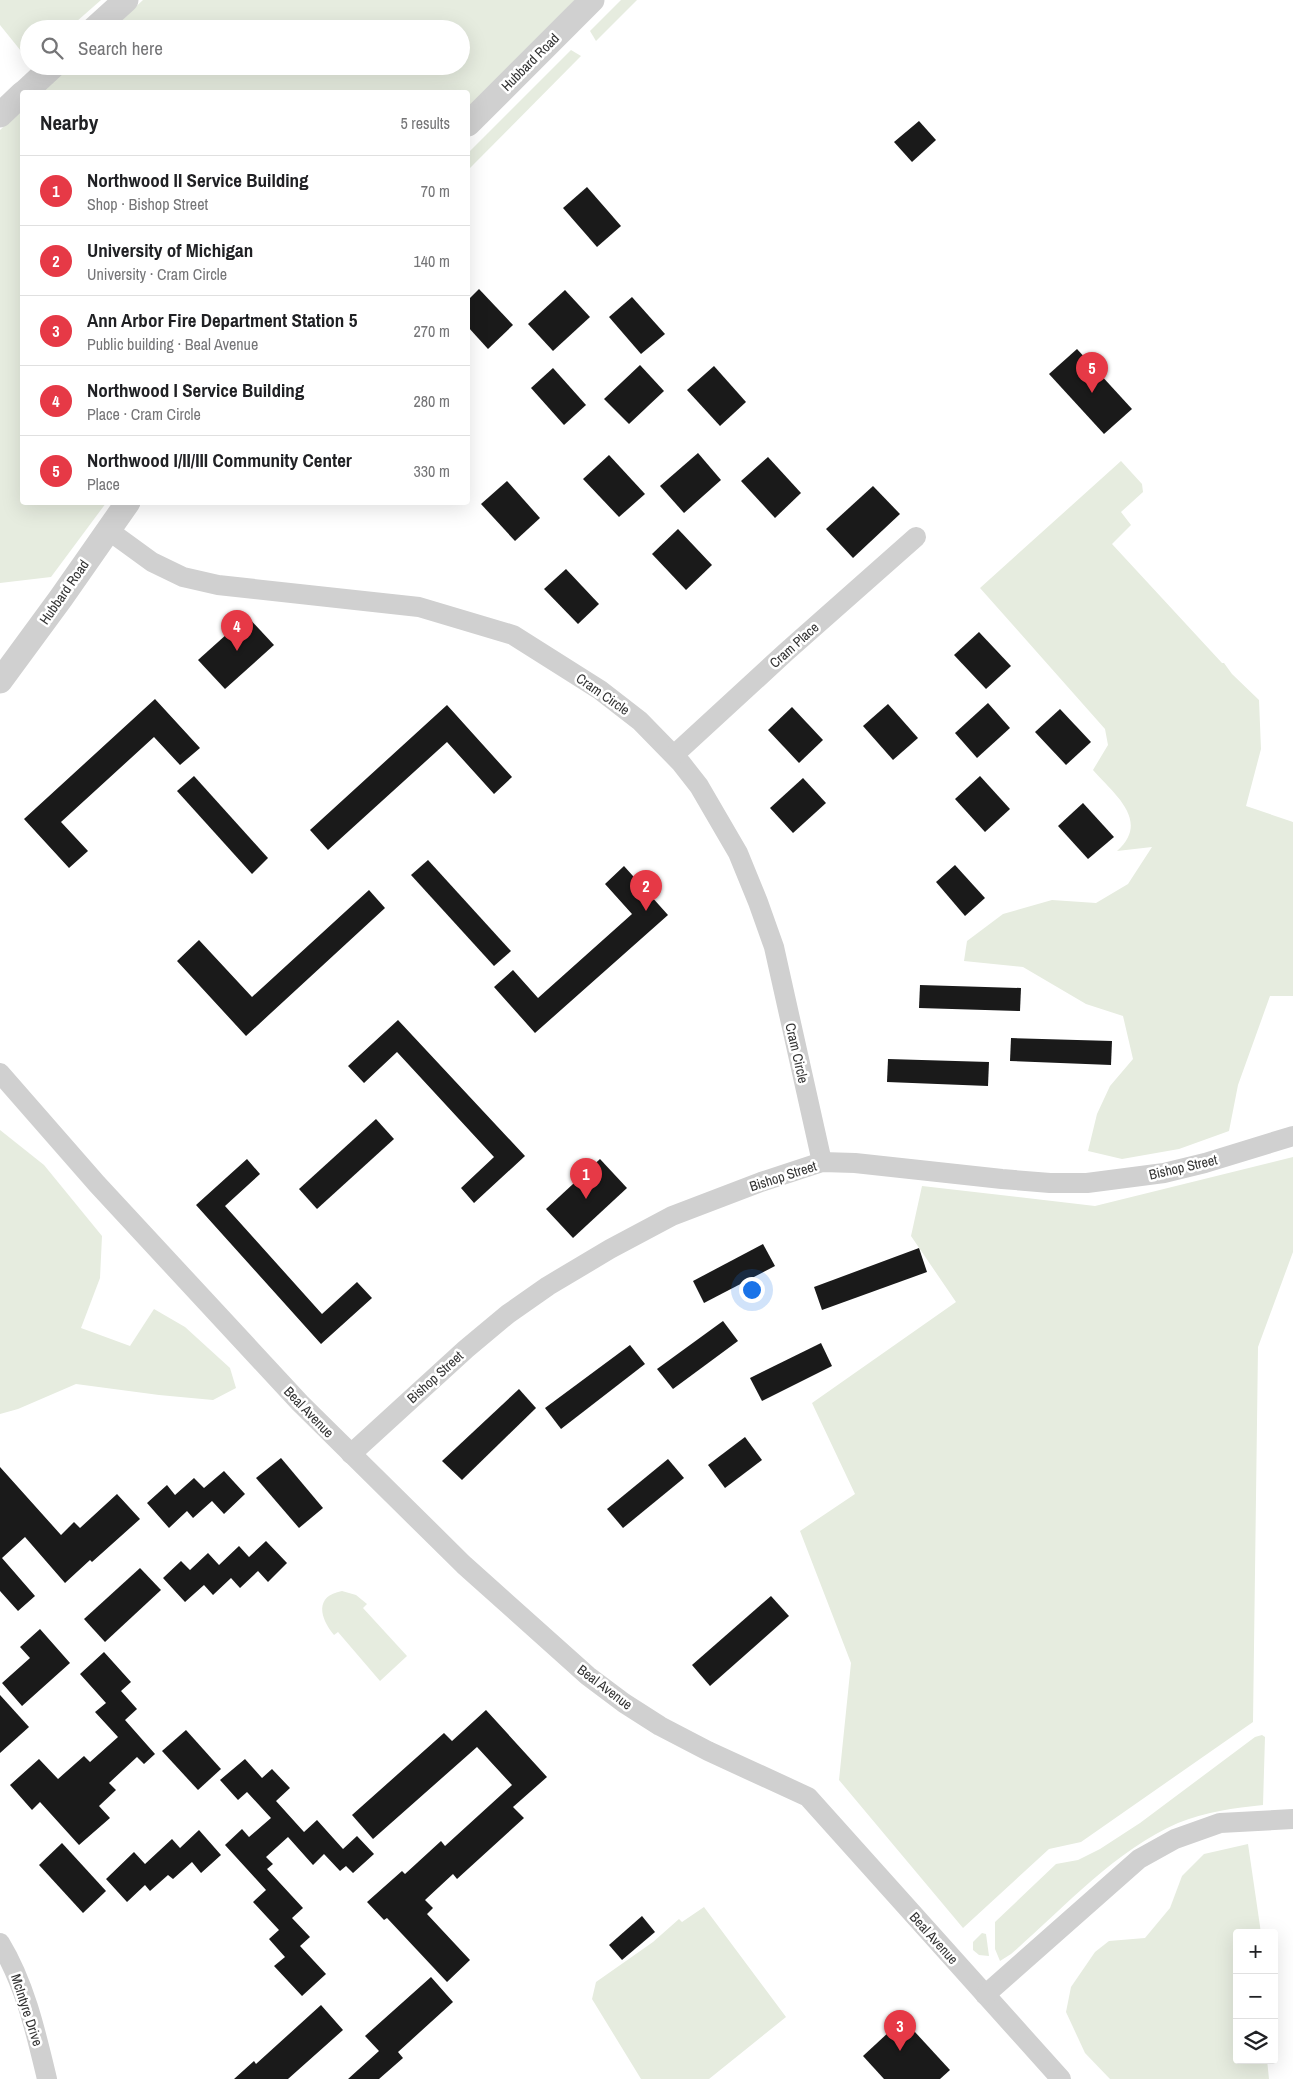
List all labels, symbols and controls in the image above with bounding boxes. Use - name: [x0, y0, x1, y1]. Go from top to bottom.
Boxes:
- search box: [20, 20, 470, 75]
- street label: Hubbard Road: [497, 29, 563, 95]
- icon: search: [38, 34, 66, 62]
- text: Search here: [78, 35, 163, 61]
- text: Nearby: [40, 108, 98, 137]
- text: 5 results: [400, 112, 450, 134]
- text: Northwood II Service Building: [87, 167, 309, 193]
- text: 1: [52, 180, 60, 202]
- text: 70 m: [421, 180, 450, 202]
- text: Shop · Bishop Street: [87, 193, 208, 215]
- text: University of Michigan: [87, 237, 253, 263]
- text: 2: [52, 250, 60, 272]
- text: 140 m: [414, 250, 450, 272]
- text: University · Cram Circle: [87, 263, 227, 285]
- text: Ann Arbor Fire Department Station 5: [87, 307, 357, 333]
- text: 3: [52, 320, 60, 342]
- text: 270 m: [414, 320, 450, 342]
- text: Public building · Beal Avenue: [87, 333, 258, 355]
- pin: 5: [1076, 352, 1108, 393]
- text: Northwood I Service Building: [87, 377, 304, 403]
- text: 4: [52, 390, 60, 412]
- text: 280 m: [414, 390, 450, 412]
- text: Place · Cram Circle: [87, 403, 201, 425]
- text: Northwood I/II/III Community Center: [87, 447, 352, 473]
- text: 5: [52, 460, 60, 482]
- text: 330 m: [414, 460, 450, 482]
- text: Place: [87, 473, 120, 495]
- street label: Hubbard Road: [35, 556, 93, 628]
- pin: 4: [221, 610, 253, 651]
- street label: Cram Place: [766, 618, 822, 672]
- street label: Cram Circle: [573, 669, 633, 719]
- pin: 2: [630, 870, 662, 911]
- street label: Cram Circle: [781, 1021, 813, 1085]
- street label: Bishop Street: [1147, 1150, 1219, 1184]
- street label: Bishop Street: [747, 1157, 819, 1195]
- pin: 1: [570, 1158, 602, 1199]
- your location: [739, 1277, 765, 1303]
- street label: Bishop Street: [403, 1347, 467, 1407]
- street label: Beal Avenue: [280, 1383, 338, 1441]
- street label: Beal Avenue: [574, 1660, 636, 1714]
- street label: Beal Avenue: [906, 1908, 962, 1968]
- map controls: [1233, 1929, 1278, 2064]
- button: +: [1233, 1929, 1278, 1974]
- street label: McIntyre Drive: [7, 1972, 47, 2048]
- button: −: [1233, 1974, 1278, 2019]
- pin: 3: [884, 2010, 916, 2051]
- button: layers: [1233, 2019, 1278, 2064]

